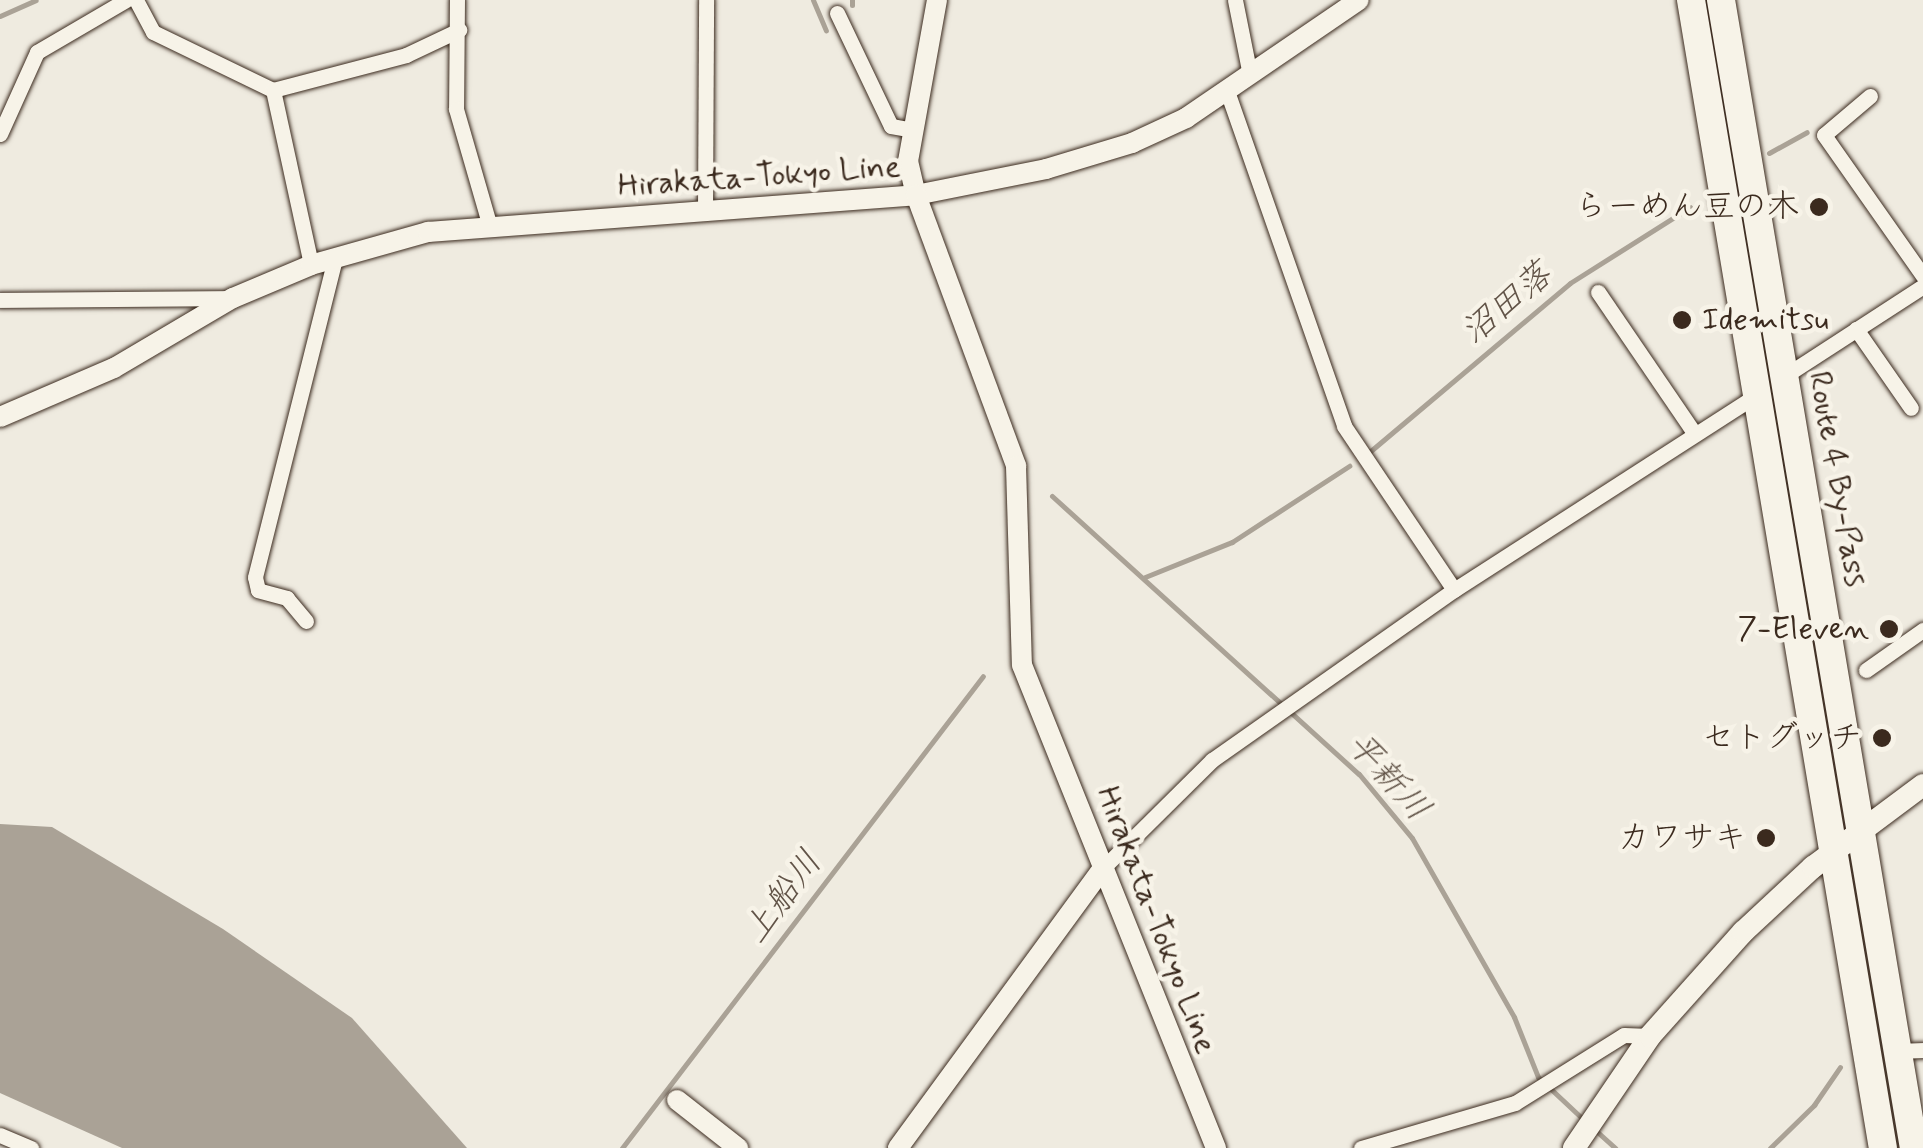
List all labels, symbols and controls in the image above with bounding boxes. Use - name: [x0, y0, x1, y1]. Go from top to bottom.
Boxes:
- street label: Hirakata-Tokyo Line: [617, 148, 901, 206]
- place label: らーめん豆の木: [1575, 188, 1799, 226]
- marker: らーめん豆の木: [1808, 196, 1830, 218]
- water label: 沼田落: [1453, 254, 1561, 354]
- place label: Idemitsu: [1702, 301, 1829, 339]
- marker: Idemitsu: [1671, 309, 1693, 331]
- street label: Route 4 By-Pass: [1799, 368, 1875, 590]
- place label: 7-Eleven: [1737, 610, 1869, 648]
- marker: 7-Eleven: [1878, 618, 1900, 640]
- place label: セトグッチ: [1702, 719, 1862, 757]
- water label: 平新川: [1337, 724, 1439, 830]
- marker: セトグッチ: [1871, 727, 1893, 749]
- street label: Hirakata-Tokyo Line: [1088, 782, 1224, 1058]
- place label: カワサキ: [1618, 819, 1746, 857]
- marker: カワサキ: [1755, 827, 1777, 849]
- water label: 上船川: [735, 842, 831, 952]

